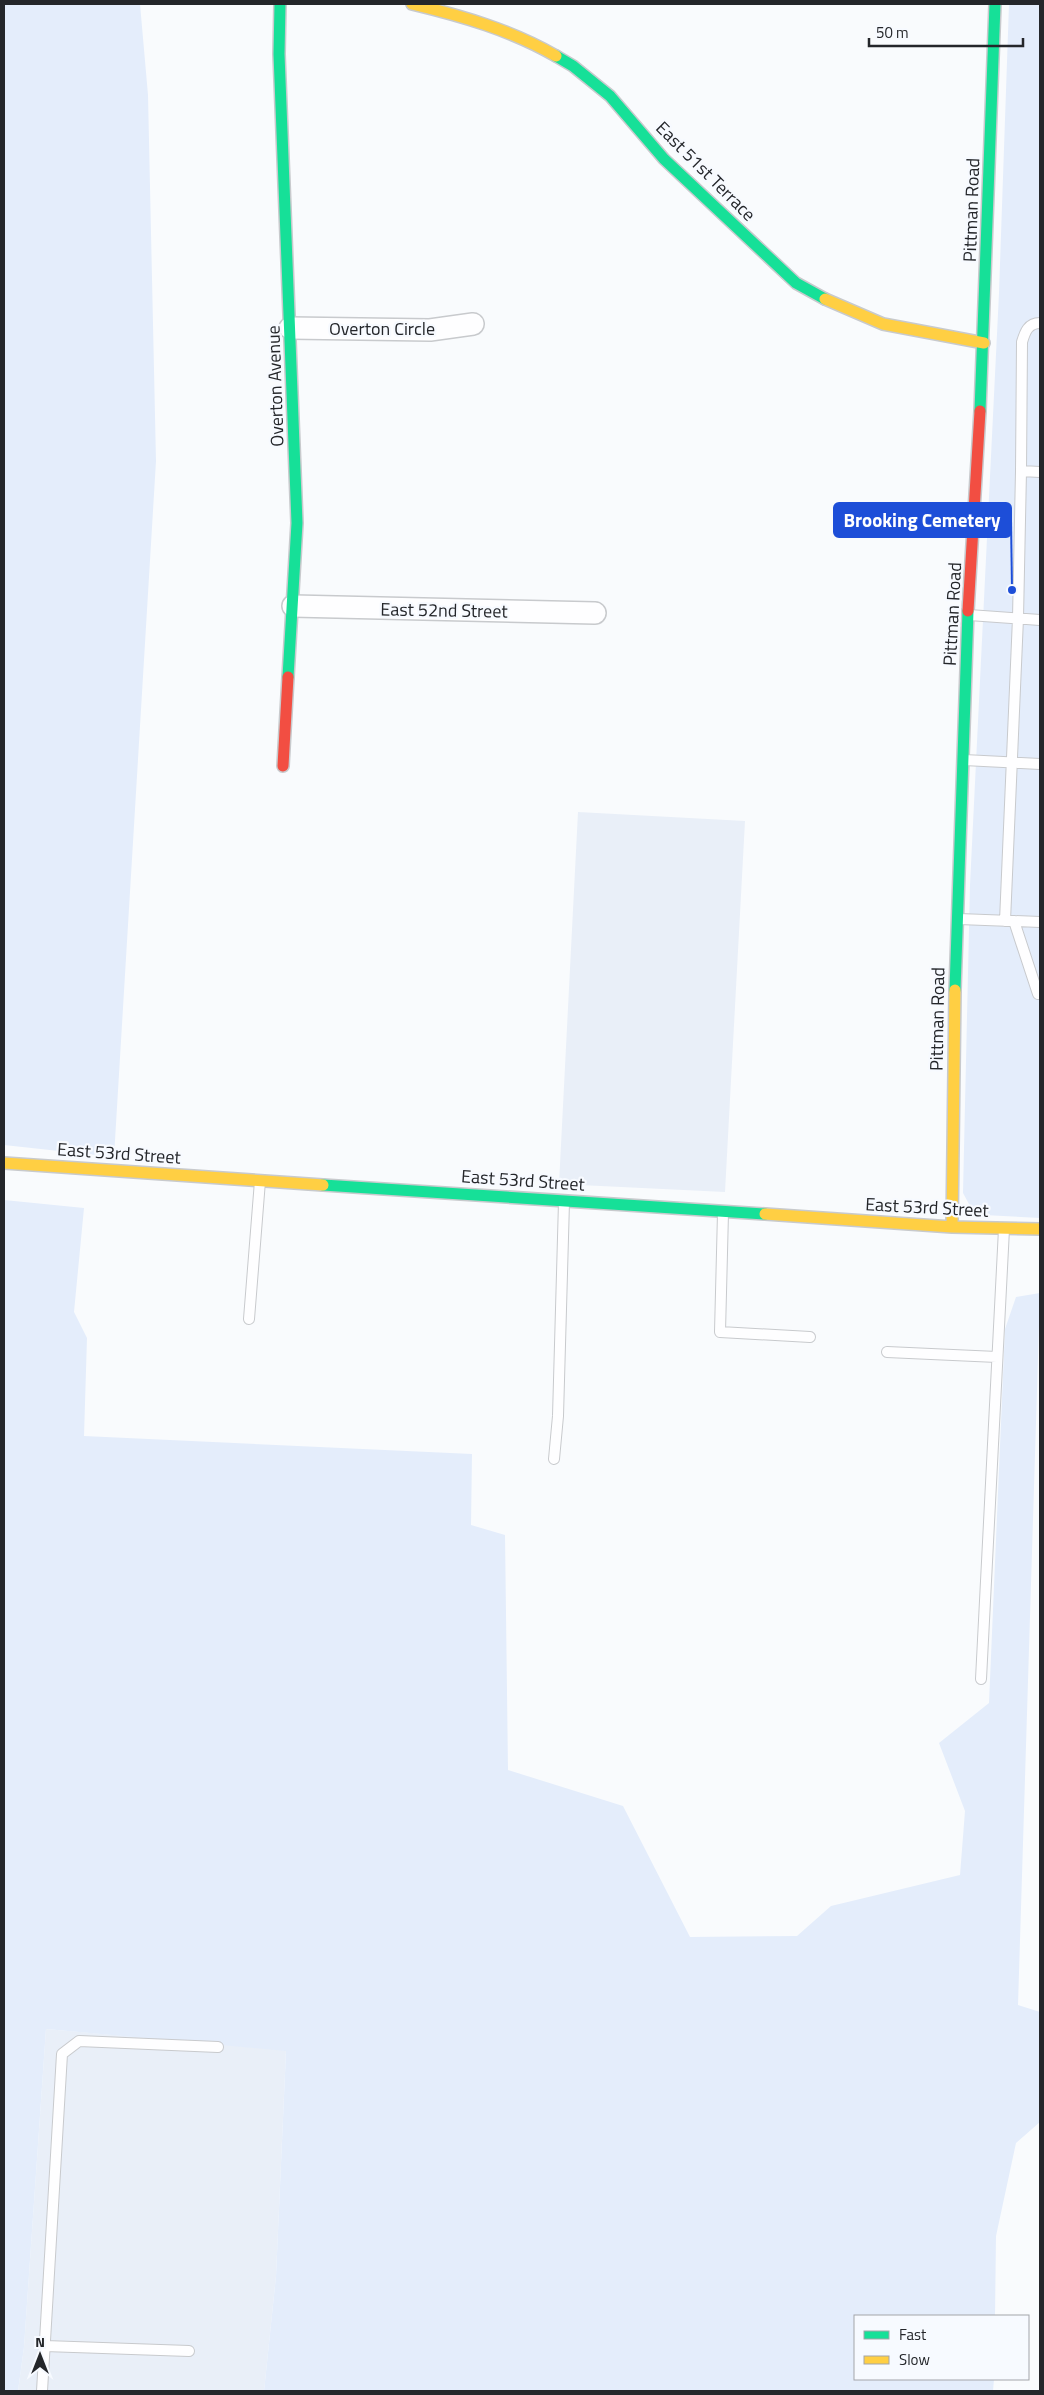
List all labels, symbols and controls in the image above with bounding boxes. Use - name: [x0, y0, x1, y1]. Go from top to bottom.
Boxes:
- scale bar: [869, 15, 1023, 47]
- text: 50 m: [876, 21, 909, 44]
- street label: East 51st Terrace: [650, 115, 762, 227]
- street label: Pittman Road: [956, 158, 986, 262]
- street label: Overton Circle: [329, 315, 435, 342]
- street label: Overton Avenue: [259, 325, 291, 447]
- callout: Brooking Cemetery: [834, 503, 1011, 537]
- text: Brooking Cemetery: [843, 505, 1001, 534]
- street label: Pittman Road: [936, 561, 968, 667]
- street label: East 52nd Street: [380, 595, 509, 625]
- street label: Pittman Road: [923, 967, 951, 1071]
- street label: East 53rd Street: [56, 1135, 182, 1171]
- street label: East 53rd Street: [460, 1162, 586, 1198]
- street label: East 53rd Street: [865, 1190, 990, 1224]
- legend: [854, 2315, 1029, 2380]
- text: Fast: [899, 2323, 927, 2346]
- north arrow: [15, 2330, 65, 2380]
- text: N: [35, 2331, 45, 2352]
- text: Slow: [899, 2348, 930, 2371]

